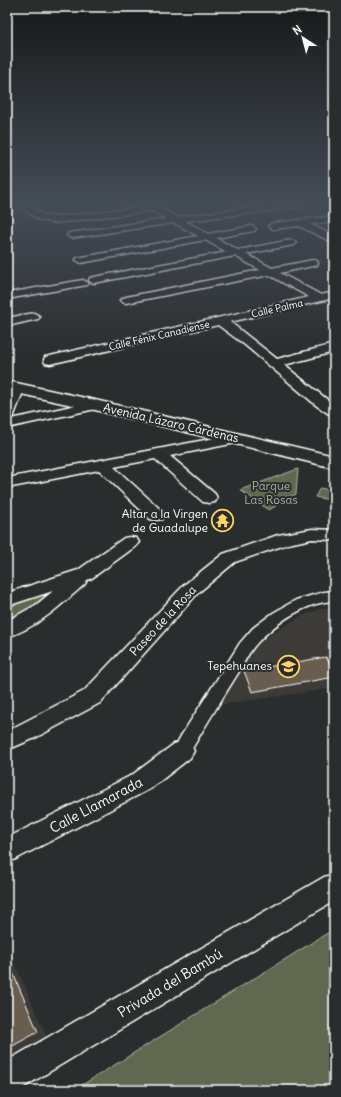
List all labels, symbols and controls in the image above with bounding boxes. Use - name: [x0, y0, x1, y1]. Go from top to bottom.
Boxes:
- north arrow: [283, 18, 323, 58]
- text: N: [290, 22, 304, 38]
- street label: Calle Palma: [250, 296, 305, 321]
- street label: Calle Fénix Canadiense: [107, 318, 211, 353]
- street label: Avenida Lázaro Cárdenas: [102, 400, 240, 445]
- park label: Parque Las Rosas: [244, 478, 298, 507]
- place label: Altar a la Virgen de Guadalupe: [122, 506, 208, 535]
- temple icon: Altar a la Virgen de Guadalupe: [210, 508, 236, 534]
- street label: Paseo de la Rosa: [126, 582, 199, 659]
- school or university icon: Tepehuanes: [275, 653, 301, 679]
- place label: Tepehuanes: [207, 658, 272, 673]
- street label: Calle Llamarada: [46, 773, 146, 837]
- street label: Privada del Bambú: [114, 945, 226, 1021]

